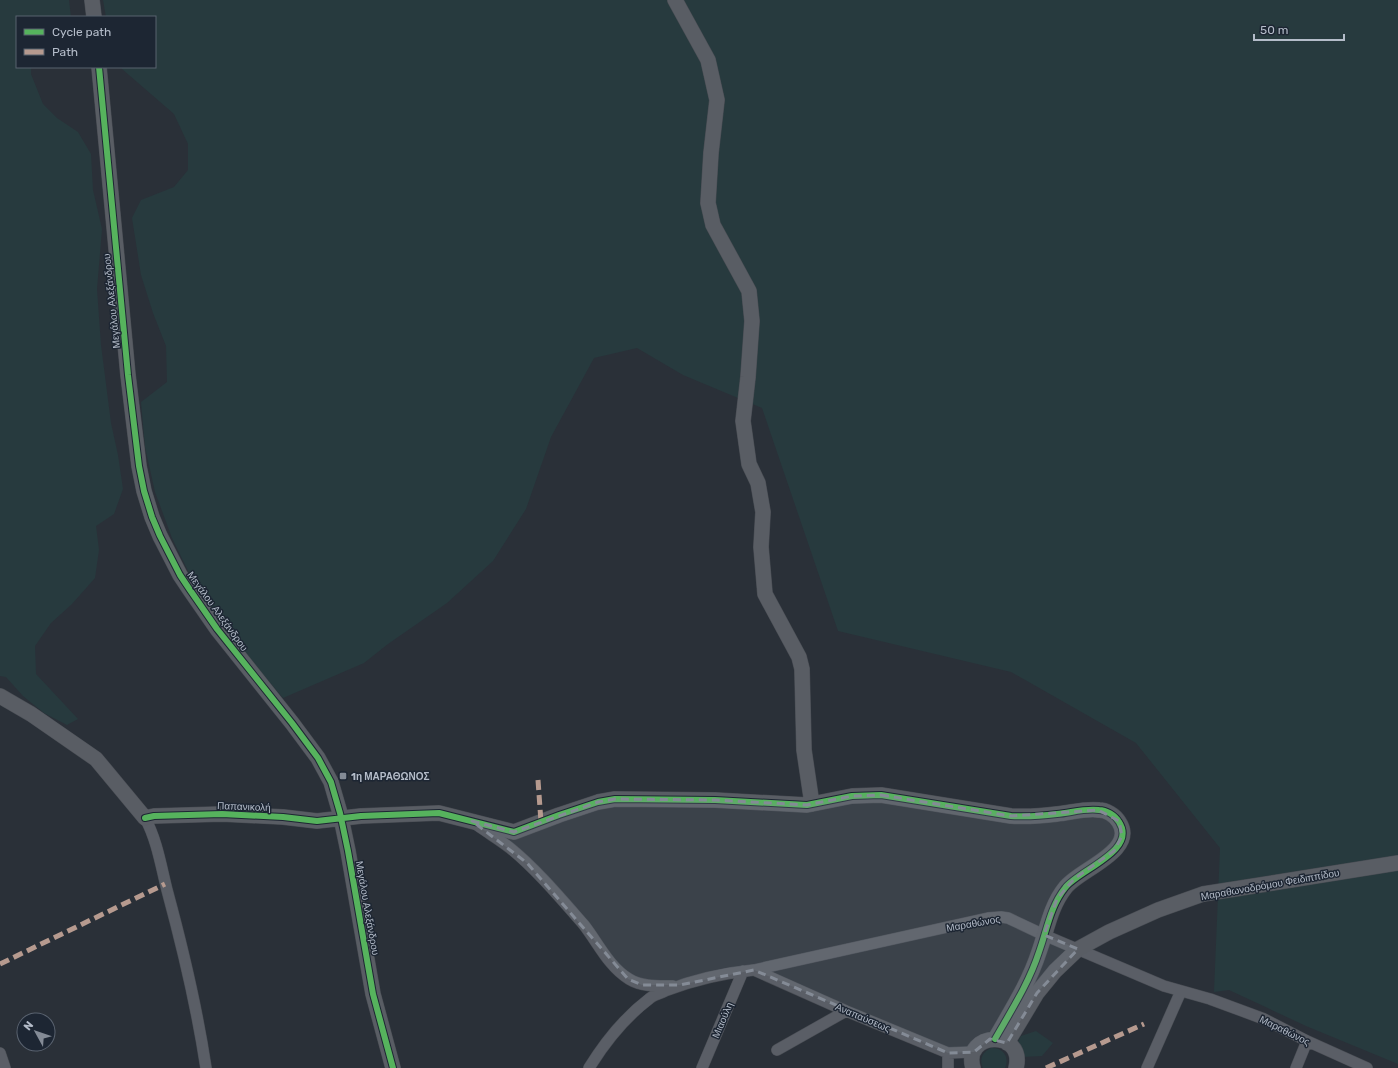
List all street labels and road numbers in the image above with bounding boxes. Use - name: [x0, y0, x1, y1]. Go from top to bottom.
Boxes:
- street label: Μεγάλου Αλεξάνδρου: [101, 253, 123, 349]
- street label: Μεγάλου Αλεξάνδρου: [184, 570, 250, 654]
- street label: Παπανικολή: [217, 800, 271, 814]
- street label: Μεγάλου Αλεξάνδρου: [353, 860, 381, 956]
- street label: Μαραθωνοδρόμου Φειδιππίδου: [1200, 867, 1340, 903]
- street label: Μαραθώνος: [945, 913, 1001, 935]
- street label: Μιαούλη: [710, 1001, 736, 1040]
- street label: Αναπαύσεως: [833, 1001, 892, 1035]
- street label: Μαραθώνος: [1258, 1014, 1312, 1048]

